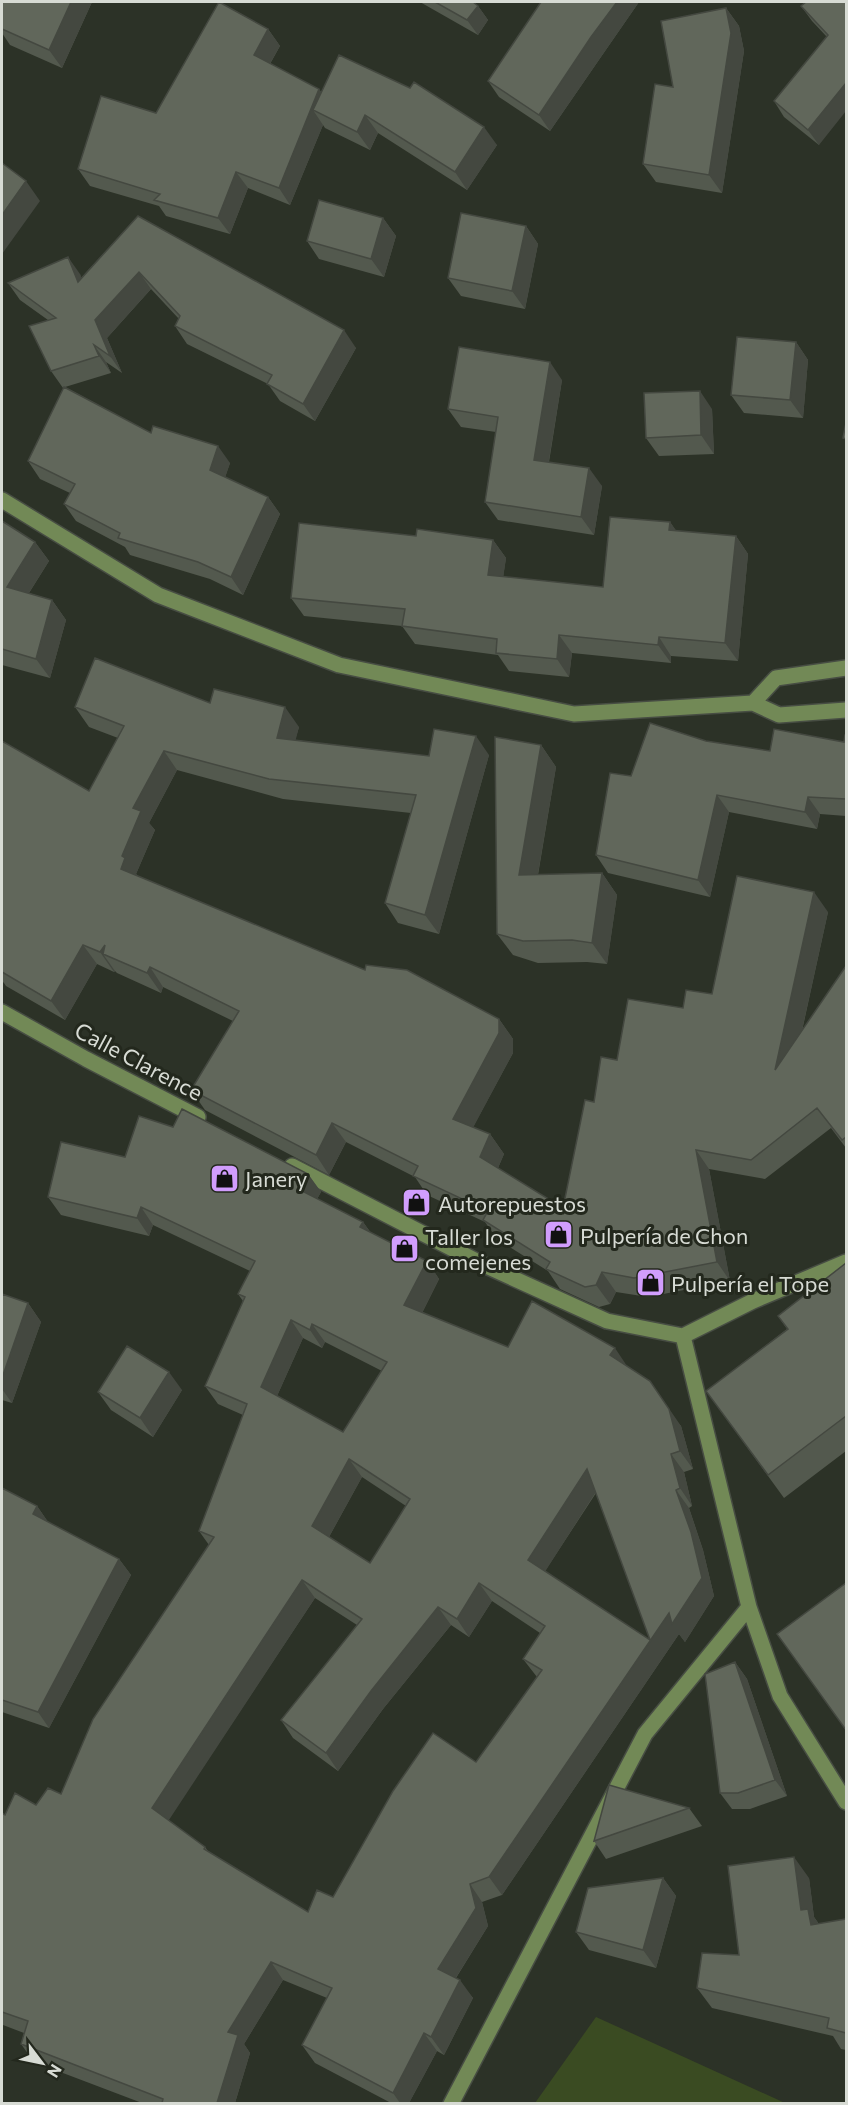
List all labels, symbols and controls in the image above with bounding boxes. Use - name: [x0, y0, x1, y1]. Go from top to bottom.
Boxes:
- street label: Calle Clarence: [70, 1016, 208, 1106]
- shop icon: Janery: [208, 1162, 240, 1194]
- place label: Janery: [245, 1165, 307, 1192]
- shop icon: Autorepuestos: [401, 1187, 433, 1219]
- place label: Autorepuestos: [438, 1190, 586, 1217]
- shop icon: Pulpería de Chon: [543, 1219, 575, 1251]
- place label: Pulpería de Chon: [580, 1222, 748, 1249]
- place label: Taller los comejenes: [425, 1223, 531, 1275]
- shop icon: Taller los comejenes: [388, 1233, 420, 1265]
- shop icon: Pulpería el Tope: [634, 1267, 666, 1299]
- place label: Pulpería el Tope: [671, 1270, 829, 1297]
- north arrow: [12, 2033, 72, 2093]
- text: N: [44, 2061, 66, 2081]

